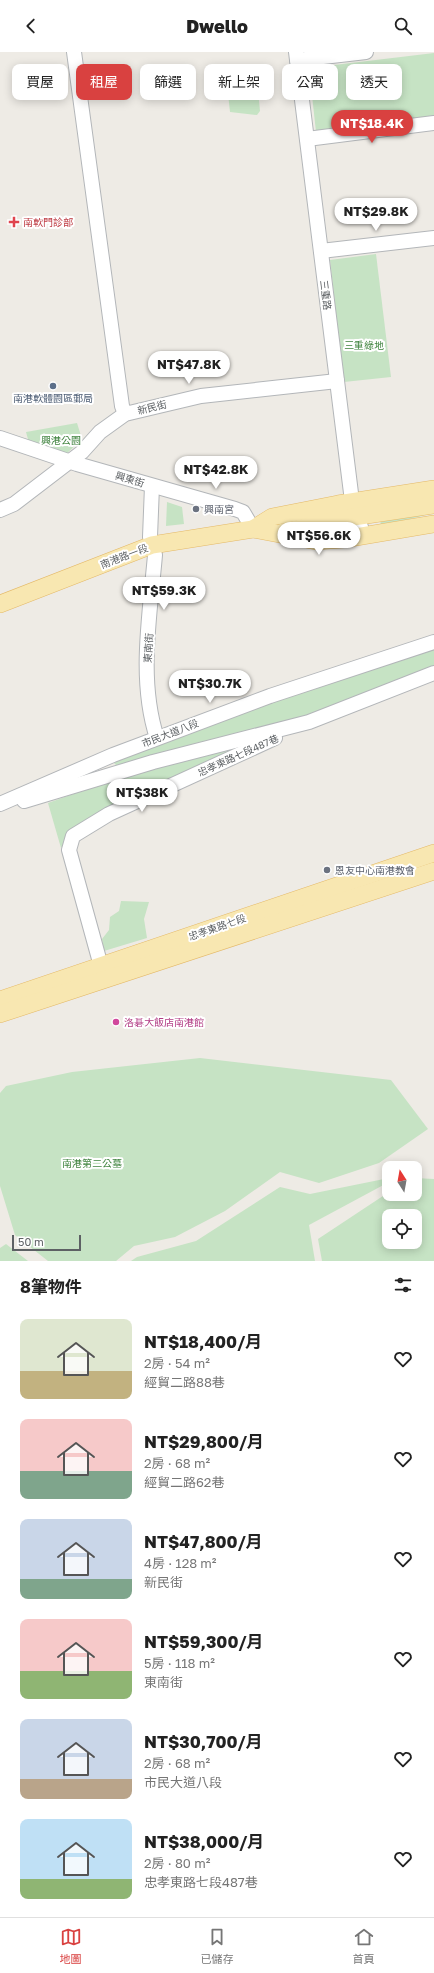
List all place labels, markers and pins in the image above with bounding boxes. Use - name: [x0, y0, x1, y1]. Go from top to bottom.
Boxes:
- pin: NT$18.4K: [331, 110, 413, 144]
- pin: NT$29.8K: [335, 198, 417, 232]
- marker: 南軟門診部: [8, 216, 20, 228]
- place label: 南軟門診部: [23, 216, 73, 228]
- pin: NT$47.8K: [148, 351, 230, 385]
- marker: 南港軟體園區郵局: [48, 381, 58, 391]
- place label: 南港軟體園區郵局: [13, 392, 93, 404]
- pin: NT$42.8K: [175, 456, 257, 490]
- place label: 興南宮: [204, 503, 234, 515]
- marker: 興南宮: [191, 504, 201, 514]
- pin: NT$56.6K: [278, 522, 360, 556]
- pin: NT$59.3K: [123, 577, 205, 611]
- pin: NT$30.7K: [169, 670, 251, 704]
- pin: NT$38K: [109, 779, 175, 813]
- place label: 恩友中心南港教會: [335, 864, 415, 876]
- marker: 恩友中心南港教會: [322, 865, 332, 875]
- place label: 洛碁大飯店南港館: [124, 1016, 204, 1028]
- marker: 洛碁大飯店南港館: [111, 1017, 121, 1027]

